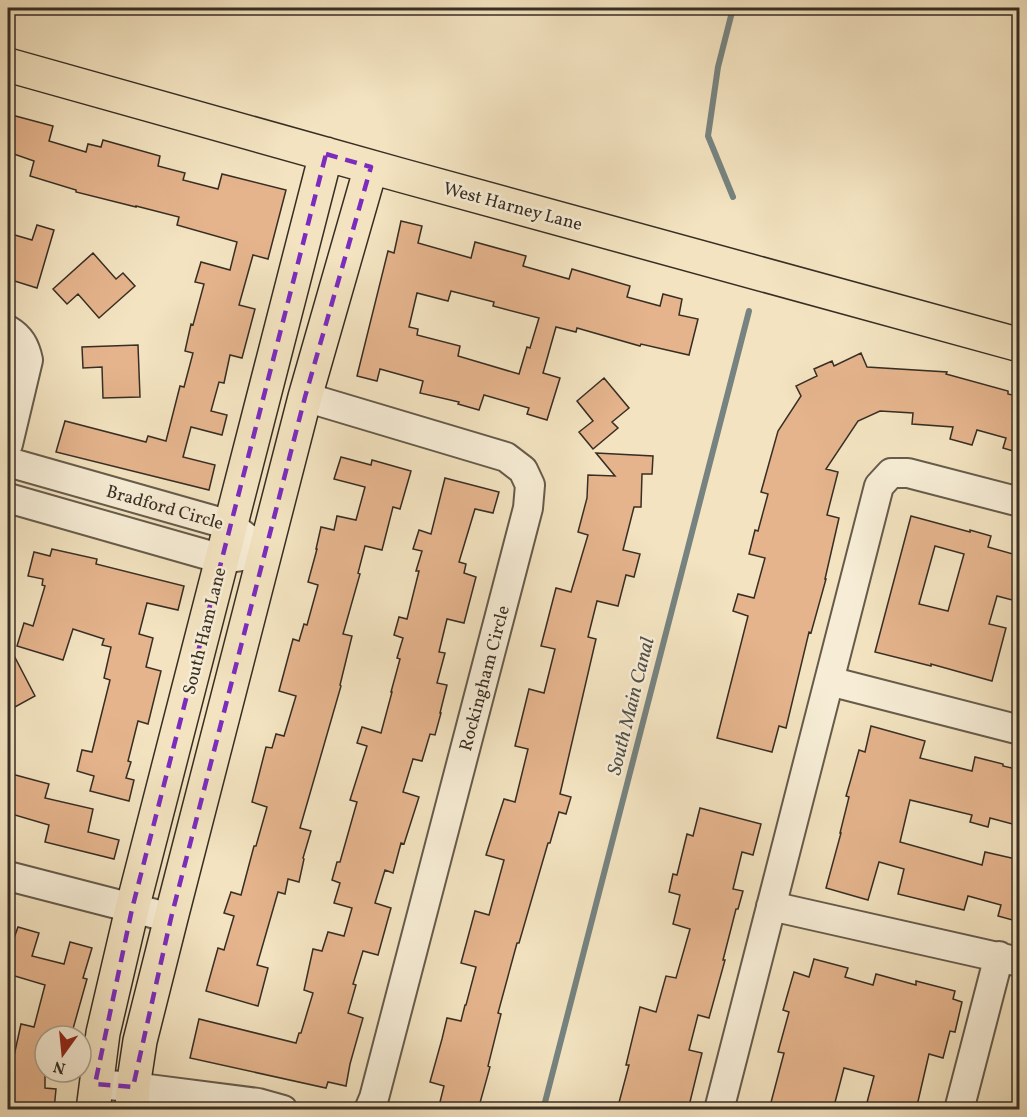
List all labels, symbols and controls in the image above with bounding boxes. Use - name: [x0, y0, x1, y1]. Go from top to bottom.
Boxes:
- street label: West Harney Lane: [440, 177, 585, 238]
- street label: Bradford Circle: [103, 480, 226, 537]
- street label: South Ham Lane: [178, 565, 233, 698]
- street label: Rockingham Circle: [454, 603, 517, 754]
- water label: South Main Canal: [601, 635, 663, 778]
- north arrow: [33, 1024, 93, 1084]
- text: N: [51, 1054, 68, 1079]

